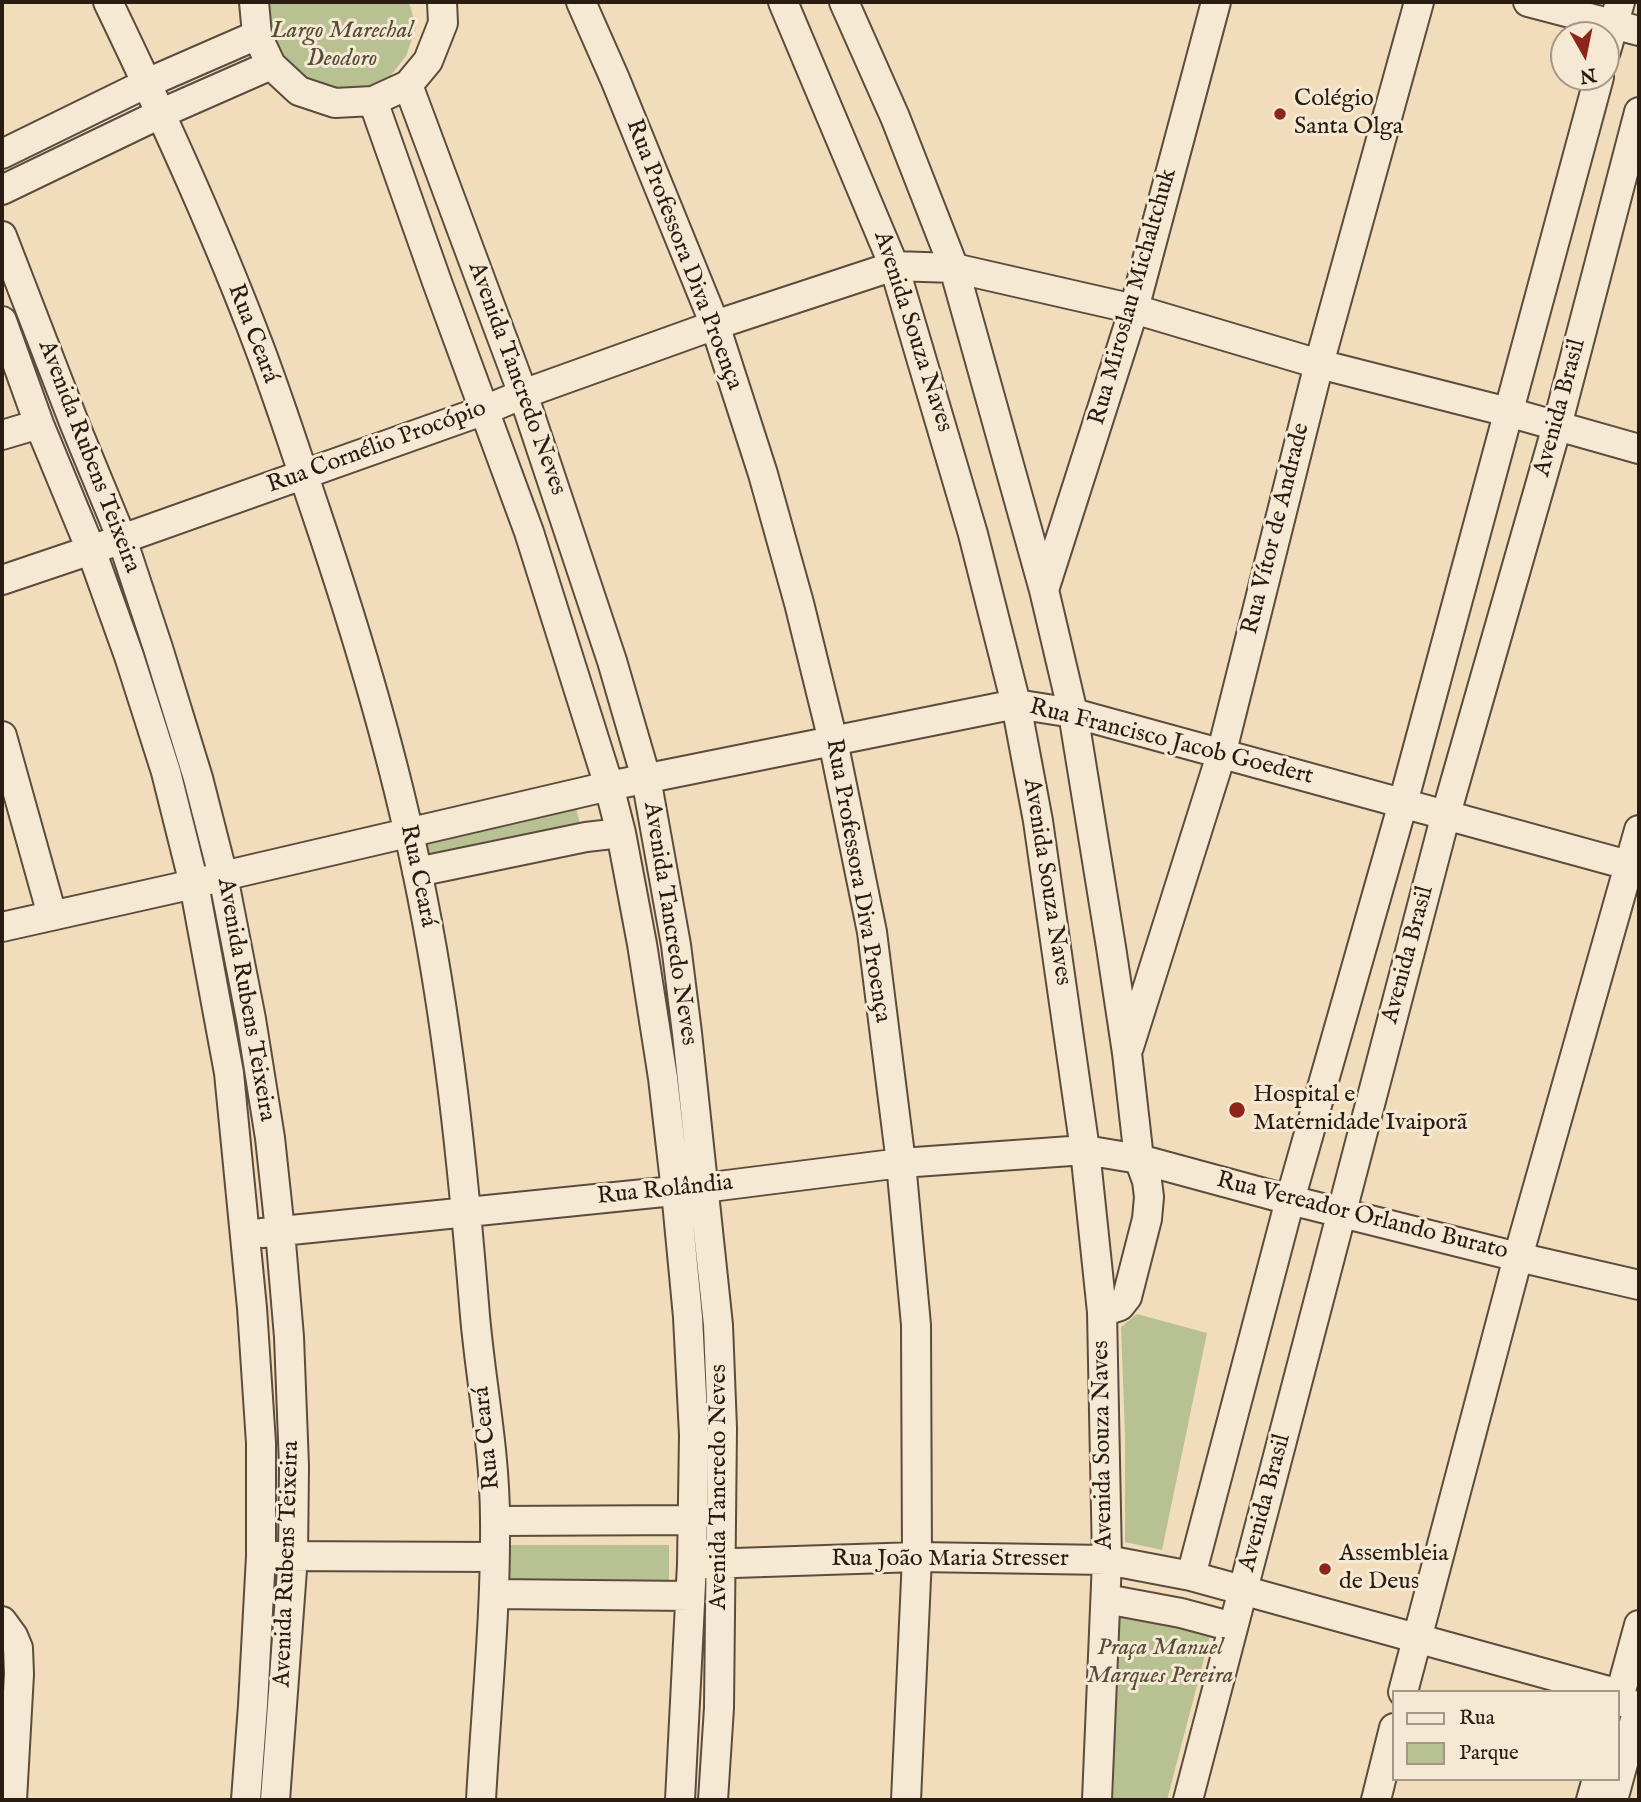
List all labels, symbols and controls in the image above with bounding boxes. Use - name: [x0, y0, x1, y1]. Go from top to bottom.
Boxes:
- park label: Largo Marechal Deodoro: [271, 18, 413, 74]
- north arrow: [1550, 21, 1620, 91]
- text: N: [1578, 62, 1598, 88]
- place label: Colégio Santa Olga: [1294, 86, 1403, 142]
- marker: Colégio Santa Olga: [1272, 106, 1288, 122]
- street label: Rua Professora Diva Proença: [618, 116, 748, 394]
- street label: Rua Miroslau Michaltchuk: [1084, 165, 1184, 429]
- street label: Avenida Souza Naves: [866, 228, 958, 436]
- street label: Avenida Tancredo Neves: [460, 259, 572, 499]
- street label: Rua Ceará: [220, 280, 284, 388]
- street label: Avenida Brasil: [1529, 336, 1593, 480]
- street label: Avenida Rubens Teixeira: [30, 337, 146, 577]
- street label: Rua Cornélio Procópio: [264, 395, 490, 501]
- street label: Rua Vítor de Andrade: [1237, 420, 1317, 638]
- street label: Rua Francisco Jacob Goedert: [1026, 694, 1316, 792]
- street label: Rua Professora Diva Proença: [818, 737, 896, 1025]
- street label: Avenida Souza Naves: [1015, 776, 1077, 988]
- street label: Avenida Tancredo Neves: [636, 800, 702, 1048]
- street label: Rua Ceará: [392, 822, 442, 930]
- street label: Avenida Rubens Teixeira: [209, 876, 281, 1124]
- street label: Avenida Brasil: [1377, 883, 1441, 1027]
- place label: Hospital e Maternidade Ivaiporã: [1253, 1082, 1467, 1138]
- marker: Hospital e Maternidade Ivaiporã: [1227, 1100, 1247, 1120]
- street label: Rua Vereador Orlando Burato: [1213, 1167, 1511, 1267]
- street label: Rua Rolândia: [596, 1170, 734, 1212]
- street label: Avenida Souza Naves: [1088, 1340, 1120, 1550]
- street label: Avenida Tancredo Neves: [706, 1364, 734, 1610]
- street label: Rua Ceará: [468, 1385, 508, 1491]
- street label: Avenida Brasil: [1234, 1431, 1298, 1575]
- street label: Avenida Rubens Teixeira: [269, 1440, 307, 1688]
- place label: Assembleia de Deus: [1339, 1541, 1449, 1597]
- street label: Rua João Maria Stresser: [831, 1546, 1069, 1574]
- marker: Assembleia de Deus: [1317, 1561, 1333, 1577]
- park label: Praça Manuel Marques Pereira: [1087, 1635, 1233, 1691]
- legend: [1392, 1690, 1620, 1781]
- text: Rua: [1459, 1705, 1495, 1732]
- text: Parque: [1459, 1740, 1519, 1767]

